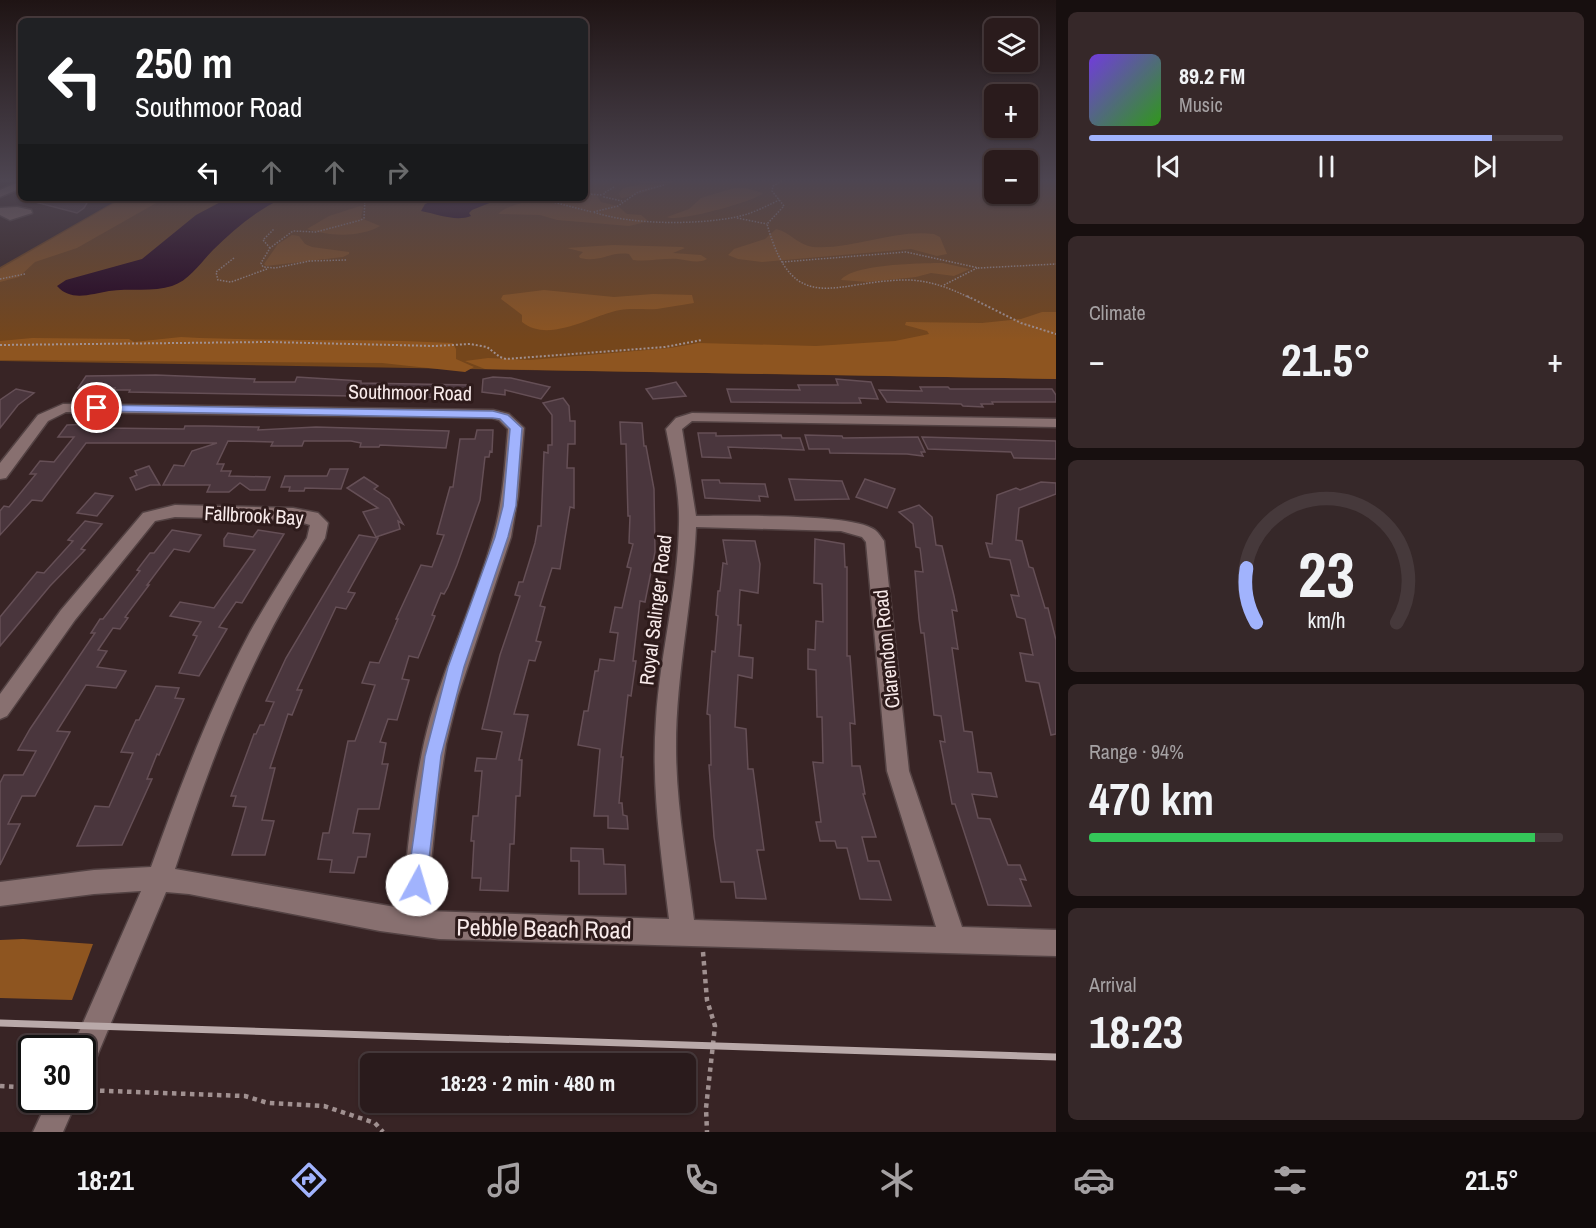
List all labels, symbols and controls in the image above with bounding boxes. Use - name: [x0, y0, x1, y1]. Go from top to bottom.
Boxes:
- map controls: [984, 18, 1038, 204]
- button: layers: [984, 18, 1038, 72]
- text: 250 m: [135, 35, 233, 91]
- icon: left: [36, 42, 114, 120]
- text: 89.2 FM: [1179, 61, 1245, 91]
- button: +: [984, 84, 1038, 138]
- text: Southmoor Road: [135, 89, 302, 125]
- text: Music: [1179, 91, 1223, 118]
- button: −: [984, 150, 1038, 204]
- icon: previous: [1152, 150, 1185, 183]
- icon: pause: [1310, 150, 1343, 183]
- icon: next: [1468, 150, 1501, 183]
- icon: left: [192, 156, 225, 189]
- icon: ahead: [255, 156, 288, 189]
- icon: ahead: [318, 156, 351, 189]
- icon: right: [381, 156, 414, 189]
- text: Climate: [1089, 299, 1146, 326]
- text: 21.5°: [1281, 329, 1371, 390]
- text: −: [1089, 338, 1105, 382]
- text: +: [1547, 338, 1563, 382]
- street label: Southmoor Road: [348, 377, 472, 407]
- pin: [71, 382, 122, 433]
- icon: arrive: [80, 391, 113, 424]
- street label: Fallbrook Bay: [204, 499, 305, 531]
- text: 23: [1298, 532, 1354, 616]
- street label: Royal Salinger Road: [632, 533, 678, 687]
- street label: Clarendon Road: [866, 588, 906, 710]
- text: km/h: [1307, 606, 1345, 635]
- text: Range · 94%: [1089, 738, 1184, 765]
- text: 470 km: [1089, 768, 1214, 829]
- position arrow: [385, 853, 449, 917]
- street label: Pebble Beach Road: [456, 910, 632, 946]
- text: Arrival: [1089, 971, 1136, 998]
- text: 18:23: [1089, 1001, 1183, 1062]
- speed limit sign: 30: [18, 1035, 96, 1113]
- text: 18:23 · 2 min · 480 m: [441, 1068, 615, 1098]
- icon: directions: [288, 1159, 330, 1201]
- icon: music: [484, 1159, 526, 1201]
- icon: phone: [680, 1159, 722, 1201]
- icon: climate: [876, 1159, 918, 1201]
- icon: car: [1073, 1159, 1115, 1201]
- icon: filters: [1269, 1159, 1311, 1201]
- text: 18:21: [77, 1162, 134, 1198]
- text: 21.5°: [1465, 1162, 1519, 1198]

